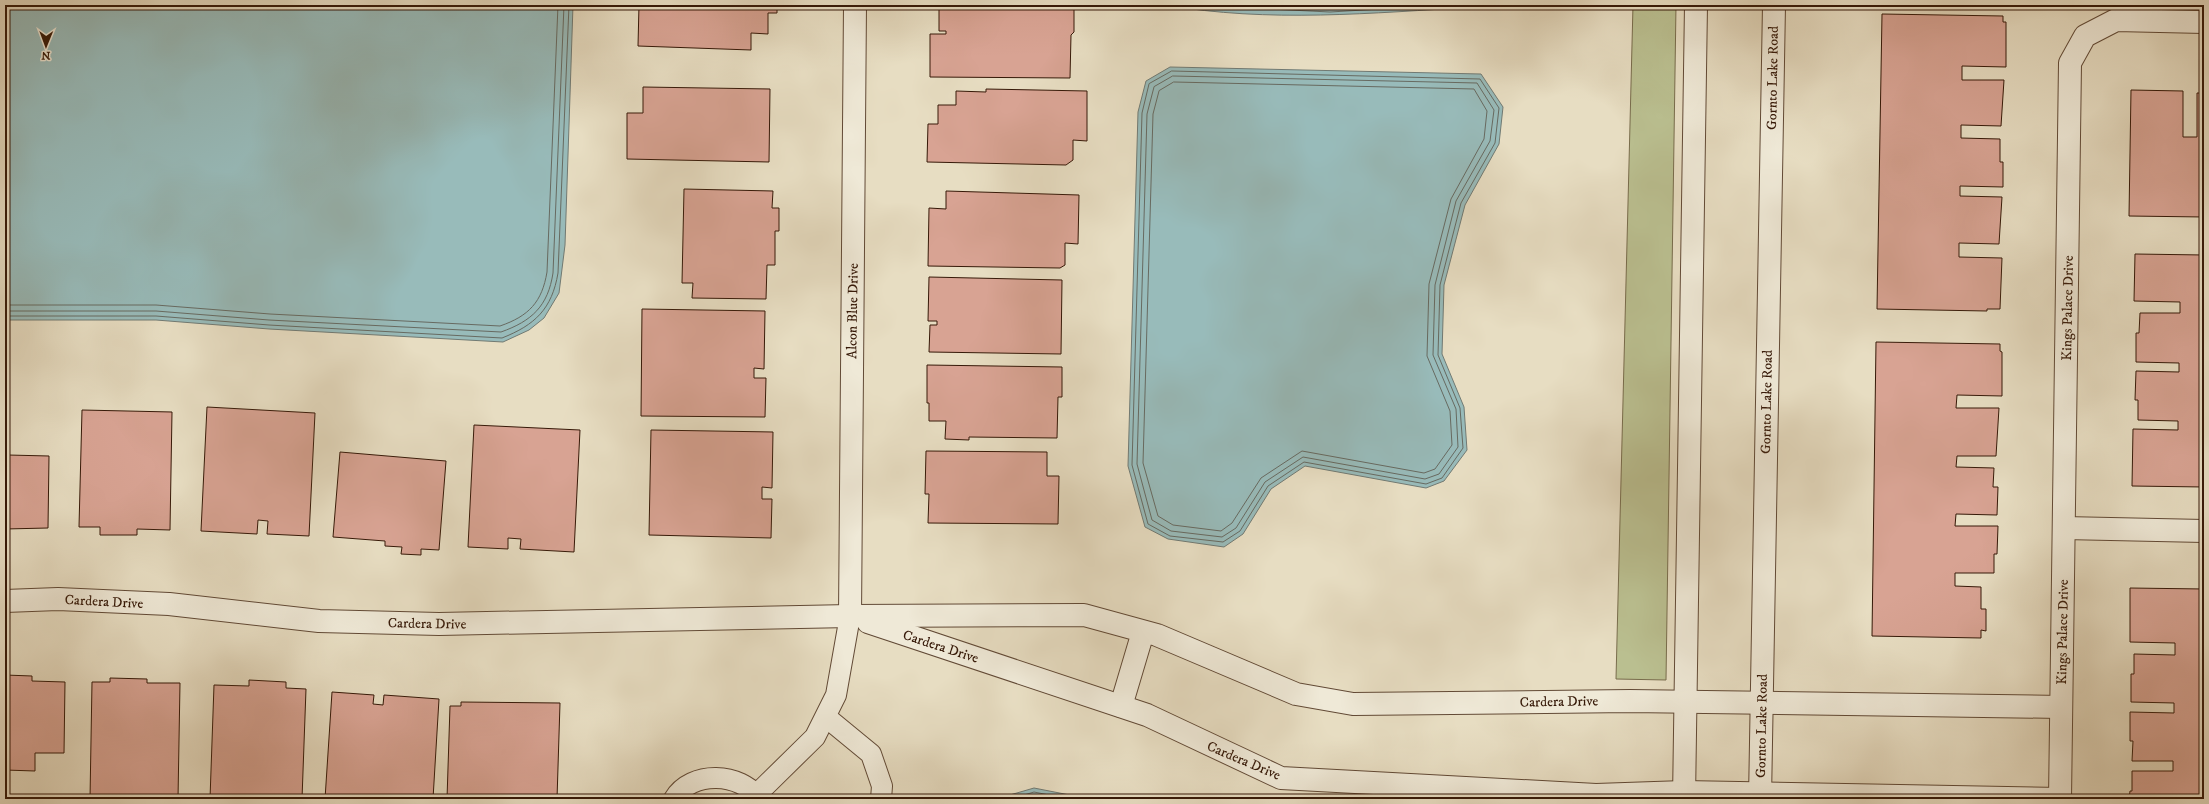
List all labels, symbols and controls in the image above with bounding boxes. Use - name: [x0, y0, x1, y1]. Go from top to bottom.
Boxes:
- north arrow: [26, 26, 66, 66]
- street label: Gornto Lake Road: [1763, 26, 1783, 130]
- text: N: [41, 48, 50, 62]
- street label: Kings Palace Drive: [2058, 255, 2078, 361]
- street label: Alcon Blue Drive: [843, 263, 863, 359]
- street label: Gornto Lake Road: [1757, 350, 1777, 454]
- street label: Kings Palace Drive: [2053, 579, 2073, 685]
- street label: Cardera Drive: [64, 591, 144, 613]
- street label: Cardera Drive: [388, 614, 467, 634]
- street label: Cardera Drive: [901, 626, 981, 668]
- street label: Gornto Lake Road: [1752, 674, 1772, 778]
- street label: Cardera Drive: [1520, 692, 1599, 712]
- street label: Cardera Drive: [1204, 737, 1283, 785]

